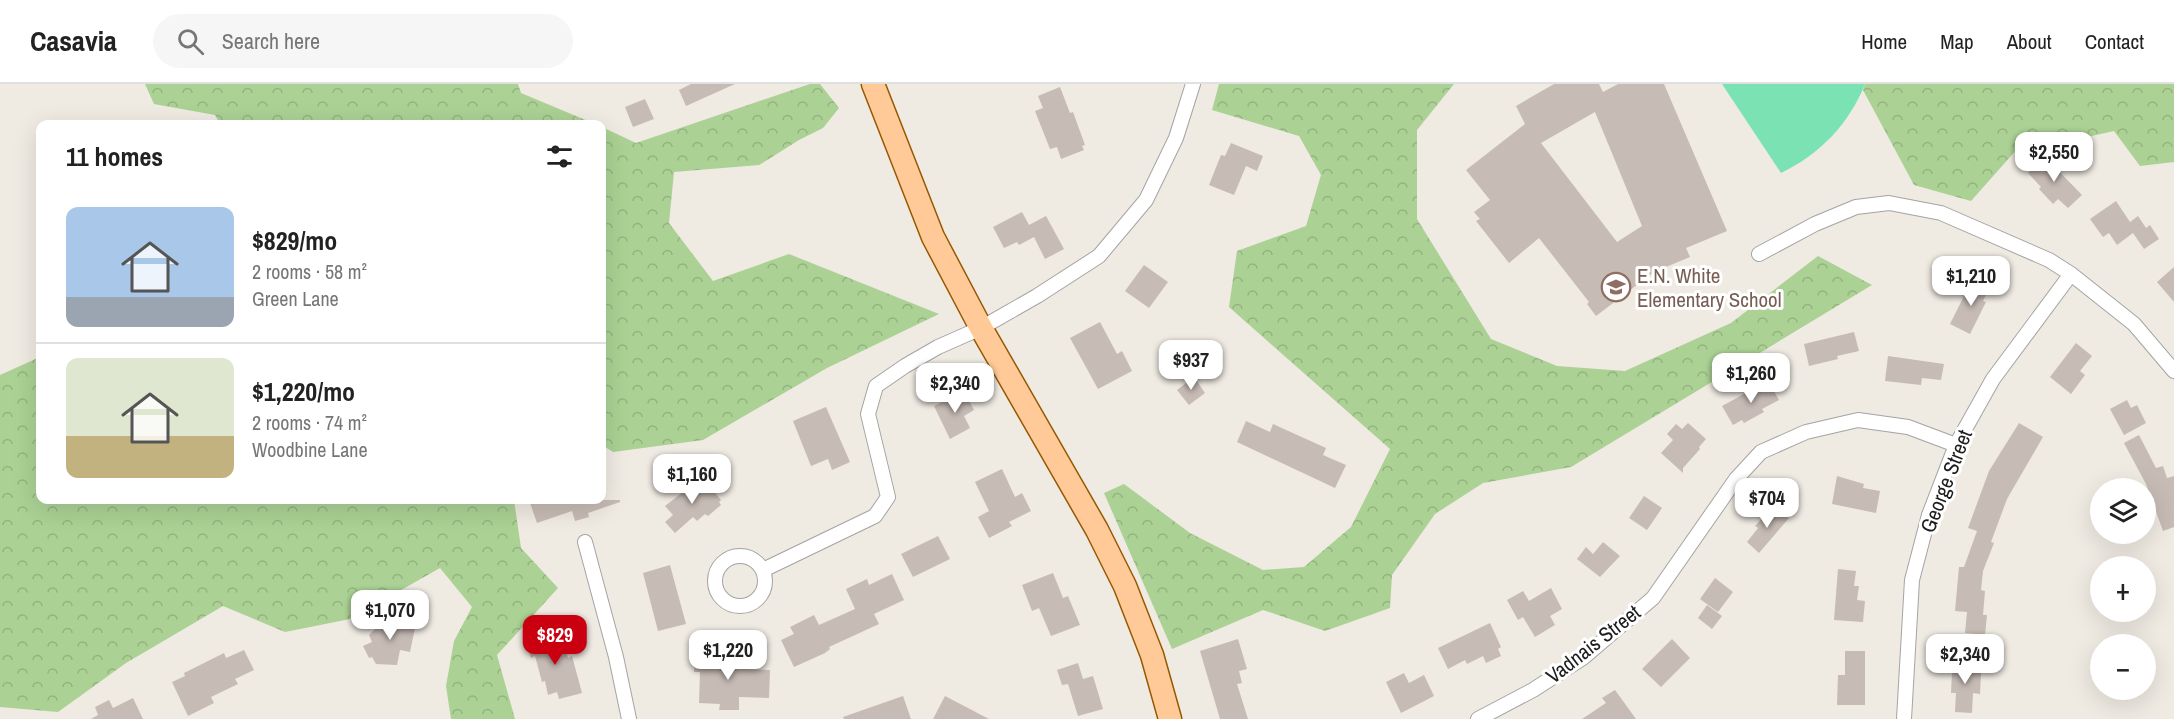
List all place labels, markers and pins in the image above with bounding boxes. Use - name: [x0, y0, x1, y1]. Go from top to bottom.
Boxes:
- pin: $2,550: [2005, 132, 2103, 183]
- pin: $1,210: [1922, 256, 2020, 307]
- place label: E.N. White Elementary School: [1637, 261, 1782, 314]
- school or university icon: E.N. White Elementary School: [1600, 271, 1632, 303]
- pin: $937: [1155, 340, 1227, 391]
- pin: $1,260: [1702, 353, 1800, 404]
- pin: $2,340: [906, 363, 1004, 414]
- pin: $1,160: [643, 454, 741, 505]
- pin: $704: [1731, 478, 1803, 529]
- pin: $1,070: [341, 590, 439, 641]
- pin: $829: [519, 615, 591, 666]
- pin: $1,220: [679, 630, 777, 681]
- pin: $2,340: [1916, 634, 2014, 685]

